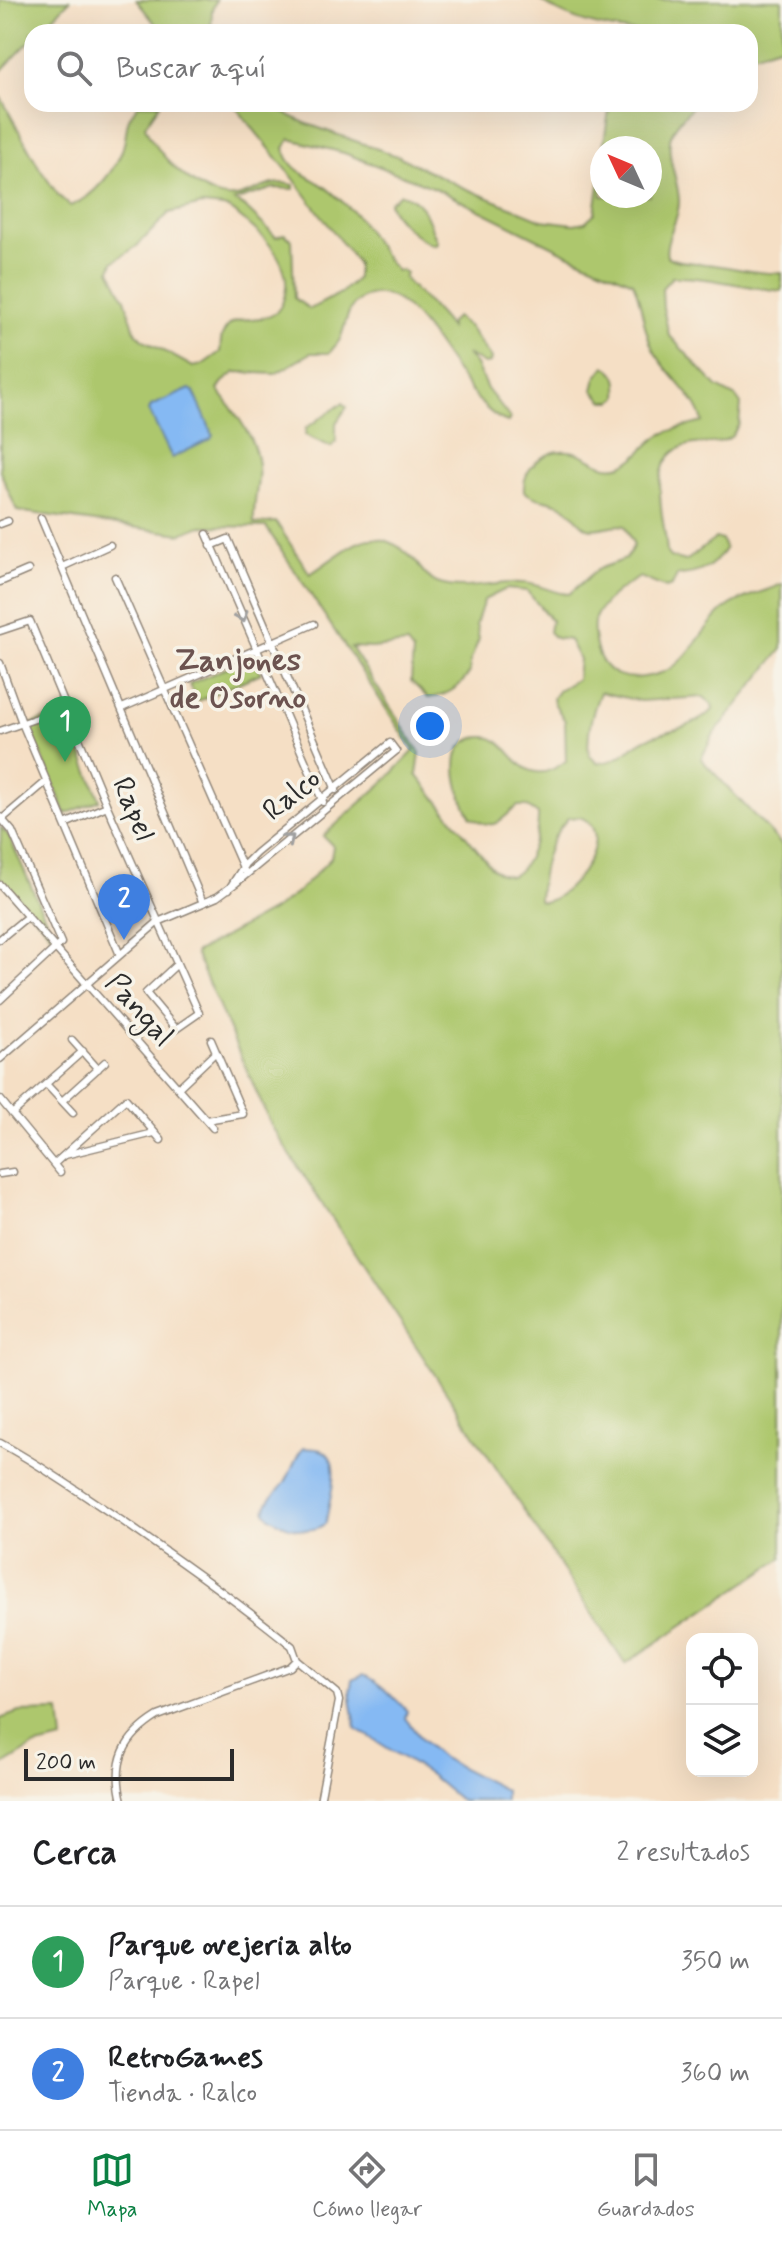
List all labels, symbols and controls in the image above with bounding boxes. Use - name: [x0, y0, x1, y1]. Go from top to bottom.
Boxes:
- search box: [24, 24, 758, 112]
- icon: search: [52, 46, 96, 90]
- text: Buscar aquí: [116, 49, 267, 88]
- north arrow: [590, 136, 662, 208]
- one-way arrow: [233, 609, 249, 623]
- district label: Zanjones de Osorno: [170, 640, 306, 719]
- pin: 1: [39, 696, 91, 762]
- your location: [410, 706, 450, 746]
- street label: Ralco: [255, 760, 329, 830]
- street label: Rapel: [102, 771, 164, 847]
- one-way arrow: [280, 835, 295, 849]
- pin: 2: [98, 874, 150, 940]
- street label: Pangal: [95, 965, 182, 1057]
- map controls: [686, 1633, 758, 1777]
- button: locate: [686, 1633, 758, 1705]
- button: layers: [686, 1705, 758, 1777]
- scale bar: [24, 1745, 234, 1781]
- text: 200 m: [36, 1749, 96, 1777]
- text: Cerca: [32, 1831, 117, 1876]
- text: 2 resultados: [617, 1836, 750, 1870]
- text: Parque ovejeria alto: [108, 1926, 352, 1965]
- text: 1: [52, 1945, 64, 1979]
- text: 350 m: [681, 1945, 750, 1979]
- text: Parque · Rapel: [108, 1965, 260, 1999]
- text: RetroGames: [108, 2038, 263, 2077]
- text: 2: [52, 2057, 64, 2091]
- text: 360 m: [681, 2057, 750, 2091]
- text: Tienda · Ralco: [108, 2077, 257, 2111]
- tab: Mapa: [87, 2148, 137, 2224]
- tab: Cómo llegar: [312, 2148, 422, 2224]
- tab: Guardados: [597, 2148, 695, 2224]

